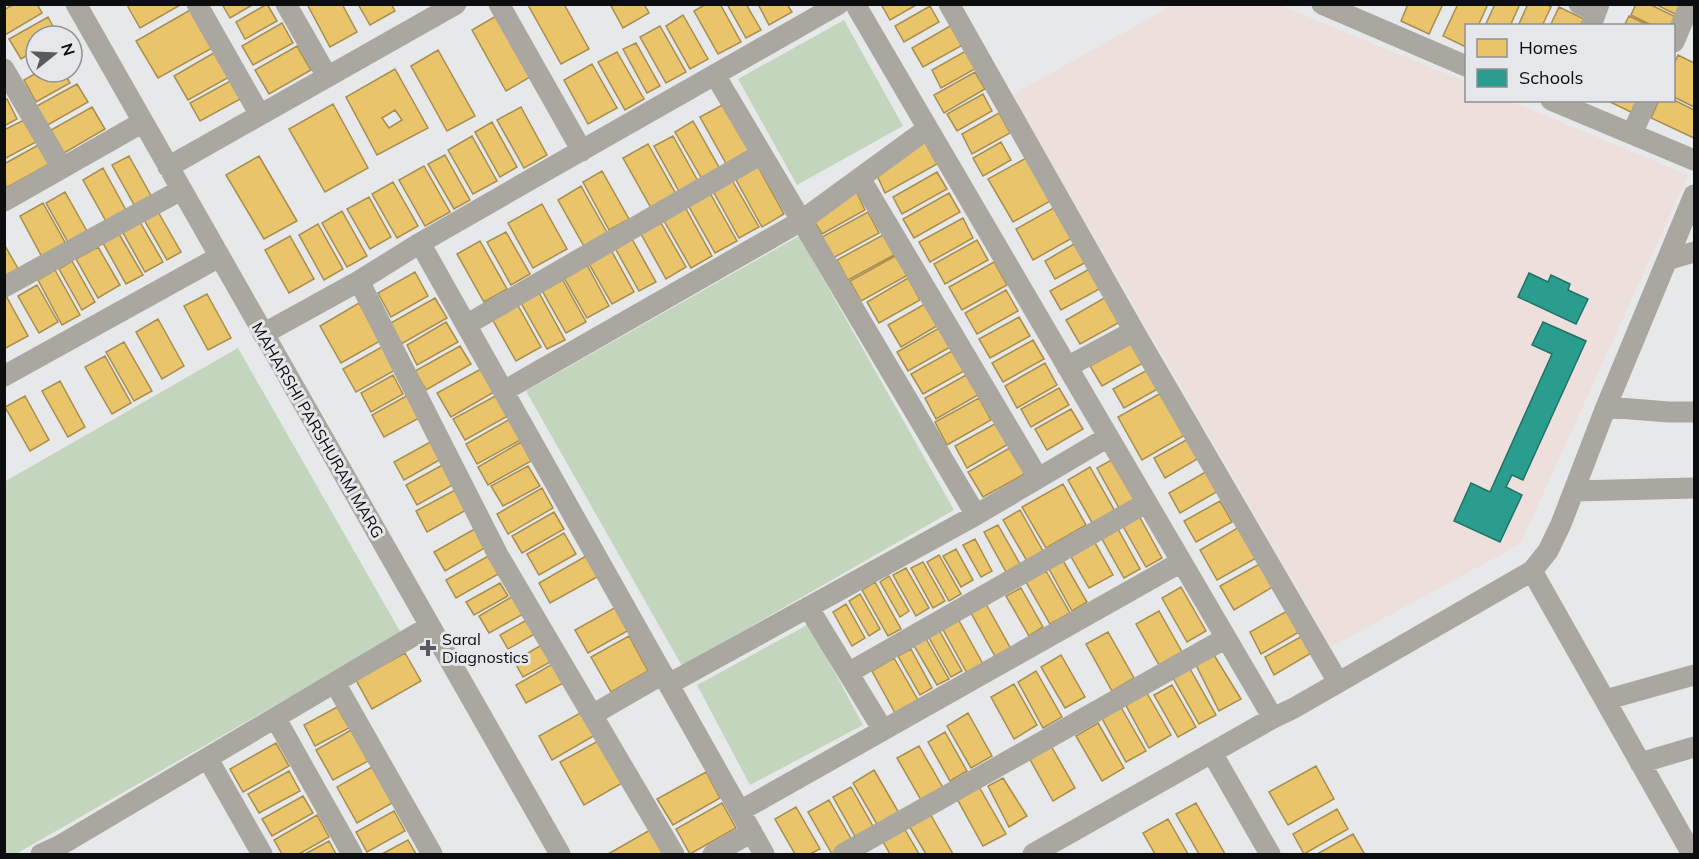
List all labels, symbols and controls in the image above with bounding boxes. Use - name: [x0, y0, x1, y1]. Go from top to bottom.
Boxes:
- north arrow: [24, 24, 84, 84]
- legend: [1465, 24, 1675, 102]
- text: Homes: [1519, 36, 1578, 59]
- text: N: [57, 41, 80, 58]
- text: Schools: [1519, 66, 1584, 89]
- street label: MAHARSHI PARSHURAM MARG: [248, 319, 388, 541]
- place label: Saral Diagnostics: [442, 629, 529, 667]
- marker: Saral Diagnostics: [419, 639, 437, 657]

